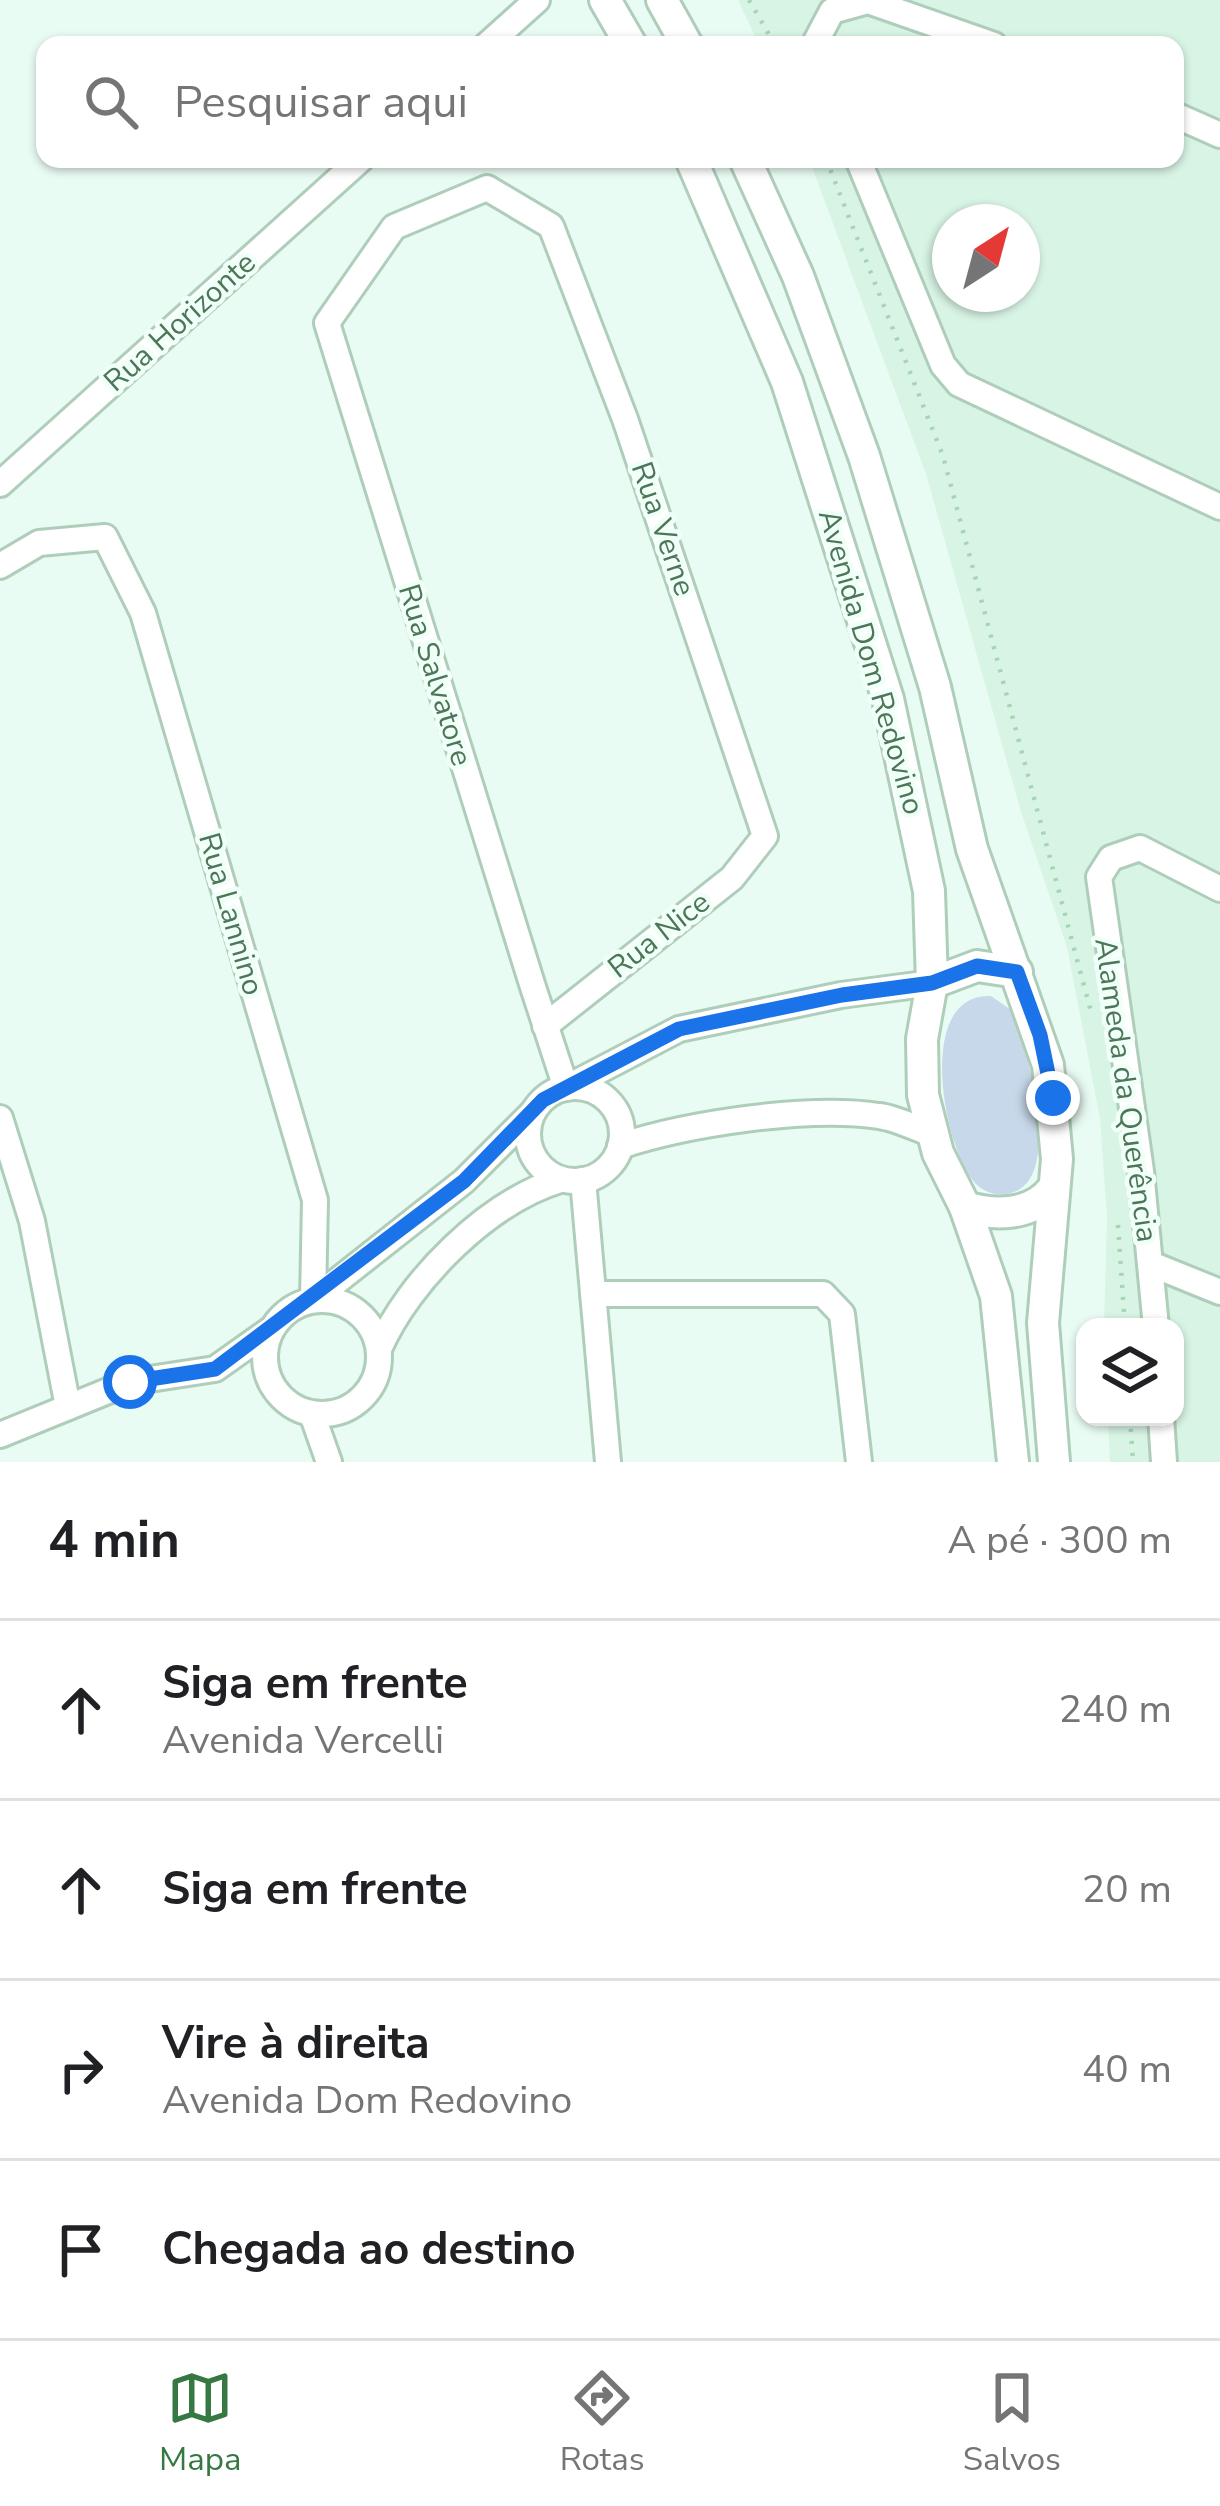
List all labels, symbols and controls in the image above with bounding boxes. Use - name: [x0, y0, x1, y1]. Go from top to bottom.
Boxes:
- search box: [36, 36, 1184, 168]
- icon: search: [78, 69, 144, 135]
- text: Pesquisar aqui: [174, 72, 468, 133]
- north arrow: [932, 204, 1040, 312]
- street label: Rua Horizonte: [95, 243, 265, 401]
- street label: Rua Verne: [621, 457, 705, 601]
- street label: Avenida Dom Redovino: [808, 505, 934, 819]
- street label: Rua Salvatore: [388, 579, 482, 771]
- street label: Rua Lannino: [188, 828, 274, 1000]
- street label: Rua Nice: [599, 882, 719, 988]
- street label: Alameda da Querência: [1084, 935, 1168, 1245]
- route end: [1026, 1071, 1080, 1125]
- map controls: [1076, 1318, 1184, 1426]
- button: layers: [1076, 1318, 1184, 1426]
- route start: [103, 1355, 157, 1409]
- text: 4 min: [48, 1505, 180, 1575]
- text: A pé · 300 m: [948, 1514, 1172, 1567]
- text: Siga em frente: [162, 1653, 468, 1714]
- icon: ahead: [48, 1677, 114, 1743]
- text: 240 m: [1058, 1683, 1172, 1736]
- text: Avenida Vercelli: [162, 1714, 444, 1767]
- icon: ahead: [48, 1857, 114, 1923]
- text: Siga em frente: [162, 1859, 468, 1920]
- text: 20 m: [1082, 1863, 1172, 1916]
- text: Vire à direita: [162, 2013, 430, 2074]
- icon: right: [48, 2037, 114, 2103]
- text: 40 m: [1082, 2043, 1172, 2096]
- text: Avenida Dom Redovino: [162, 2074, 572, 2127]
- icon: arrive: [48, 2217, 114, 2283]
- text: Chegada ao destino: [162, 2219, 576, 2280]
- tab: Mapa: [159, 2365, 242, 2482]
- tab: Rotas: [560, 2365, 645, 2482]
- tab: Salvos: [963, 2365, 1061, 2482]

